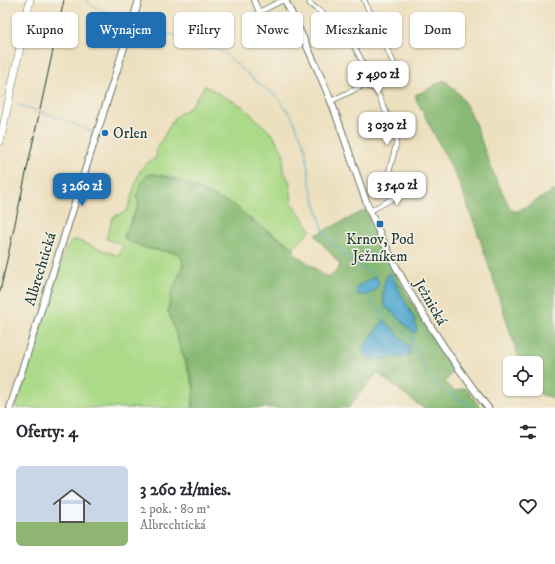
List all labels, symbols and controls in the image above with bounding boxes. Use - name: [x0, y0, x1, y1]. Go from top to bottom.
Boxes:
- chip: Kupno: [12, 12, 78, 48]
- chip: Wynajem: [86, 12, 166, 48]
- chip: Filtry: [174, 12, 234, 48]
- chip: Nowe: [242, 12, 303, 48]
- chip: Mieszkanie: [311, 12, 402, 48]
- chip: Dom: [410, 12, 465, 48]
- pin: 5 490 zł: [337, 61, 419, 95]
- text: 5 490 zł: [357, 66, 399, 82]
- pin: 3 030 zł: [346, 112, 428, 146]
- text: 3 030 zł: [368, 117, 406, 133]
- place label: Orlen: [113, 124, 148, 143]
- marker: Orlen: [100, 128, 110, 138]
- pin: 3 540 zł: [356, 172, 438, 206]
- pin: 3 260 zł: [41, 173, 123, 207]
- text: 3 540 zł: [377, 177, 417, 193]
- text: 3 260 zł: [62, 178, 102, 194]
- marker: Krnov, Pod Ježníkem: [375, 219, 385, 229]
- street label: Albrechtická: [20, 229, 61, 308]
- place label: Krnov, Pod Ježníkem: [346, 230, 414, 266]
- street label: Ježnická: [409, 274, 452, 329]
- map controls: [503, 356, 543, 396]
- button: locate: [503, 356, 543, 396]
- text: Oferty: 4: [16, 421, 78, 443]
- icon: filters: [517, 421, 539, 443]
- text: 3 260 zł/mies.: [140, 479, 231, 501]
- icon: home: [48, 482, 96, 530]
- icon: heart: [517, 495, 539, 517]
- text: 2 pok. · 80 m²: [140, 501, 210, 517]
- text: Albrechtická: [140, 517, 206, 533]

